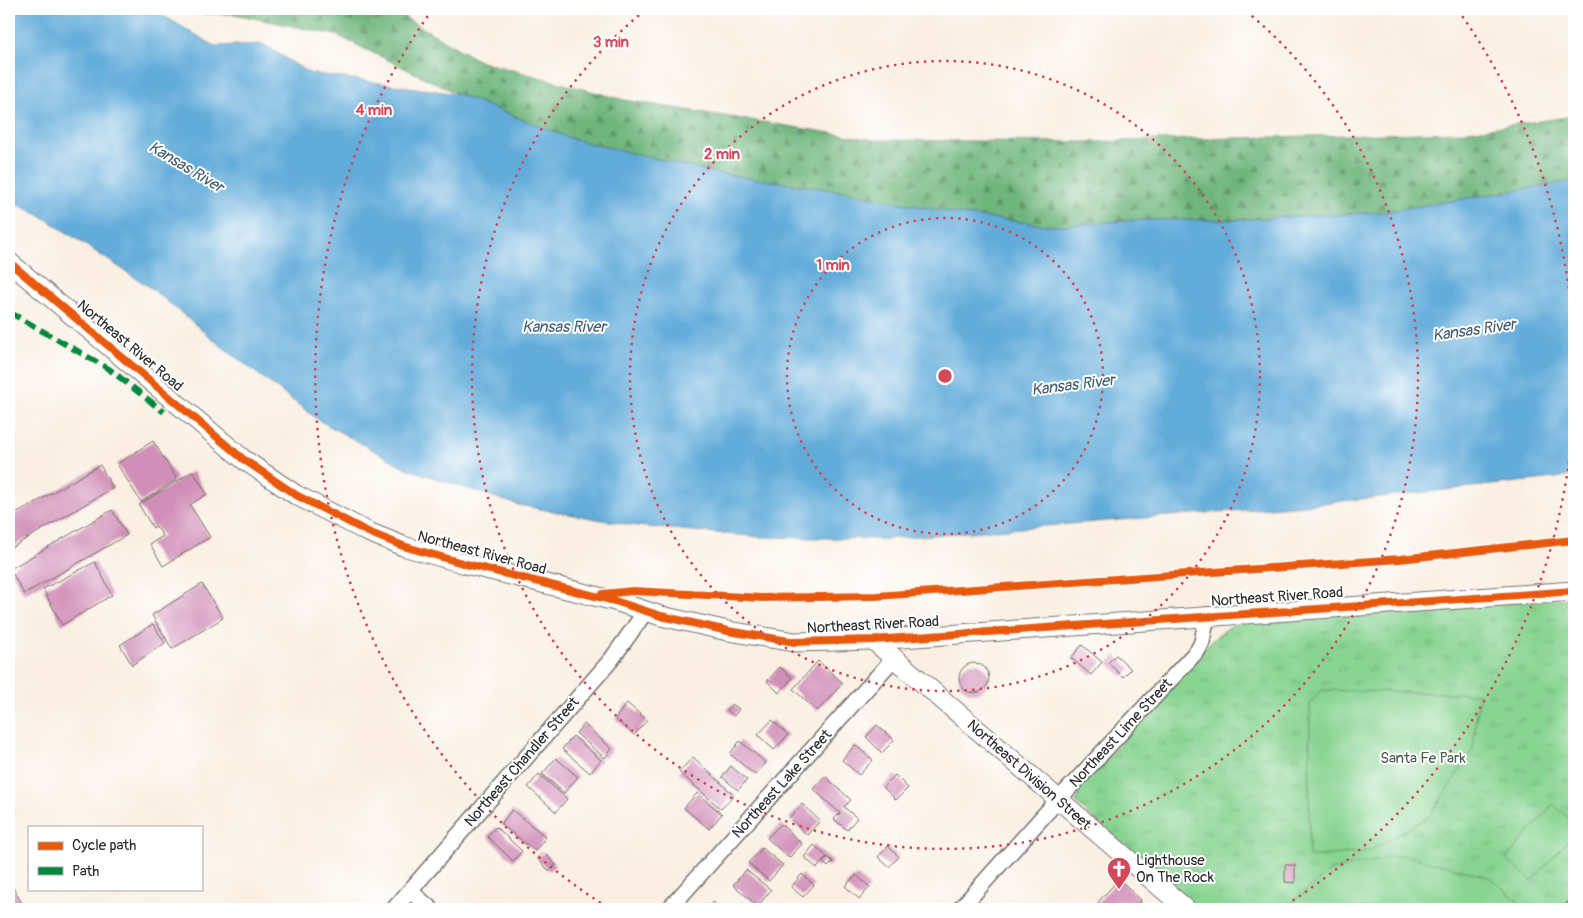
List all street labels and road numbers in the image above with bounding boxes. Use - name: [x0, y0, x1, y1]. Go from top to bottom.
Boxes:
- street label: Northeast River Road: [73, 296, 187, 396]
- street label: Northeast River Road: [415, 527, 549, 579]
- street label: Northeast River Road: [1210, 583, 1344, 611]
- street label: Northeast River Road: [806, 612, 940, 638]
- street label: Northeast Lime Street: [1065, 674, 1177, 792]
- street label: Northeast Chandler Street: [460, 692, 584, 831]
- street label: Northeast Division Street: [963, 716, 1096, 835]
- street label: Northeast Lake Street: [728, 725, 837, 842]

